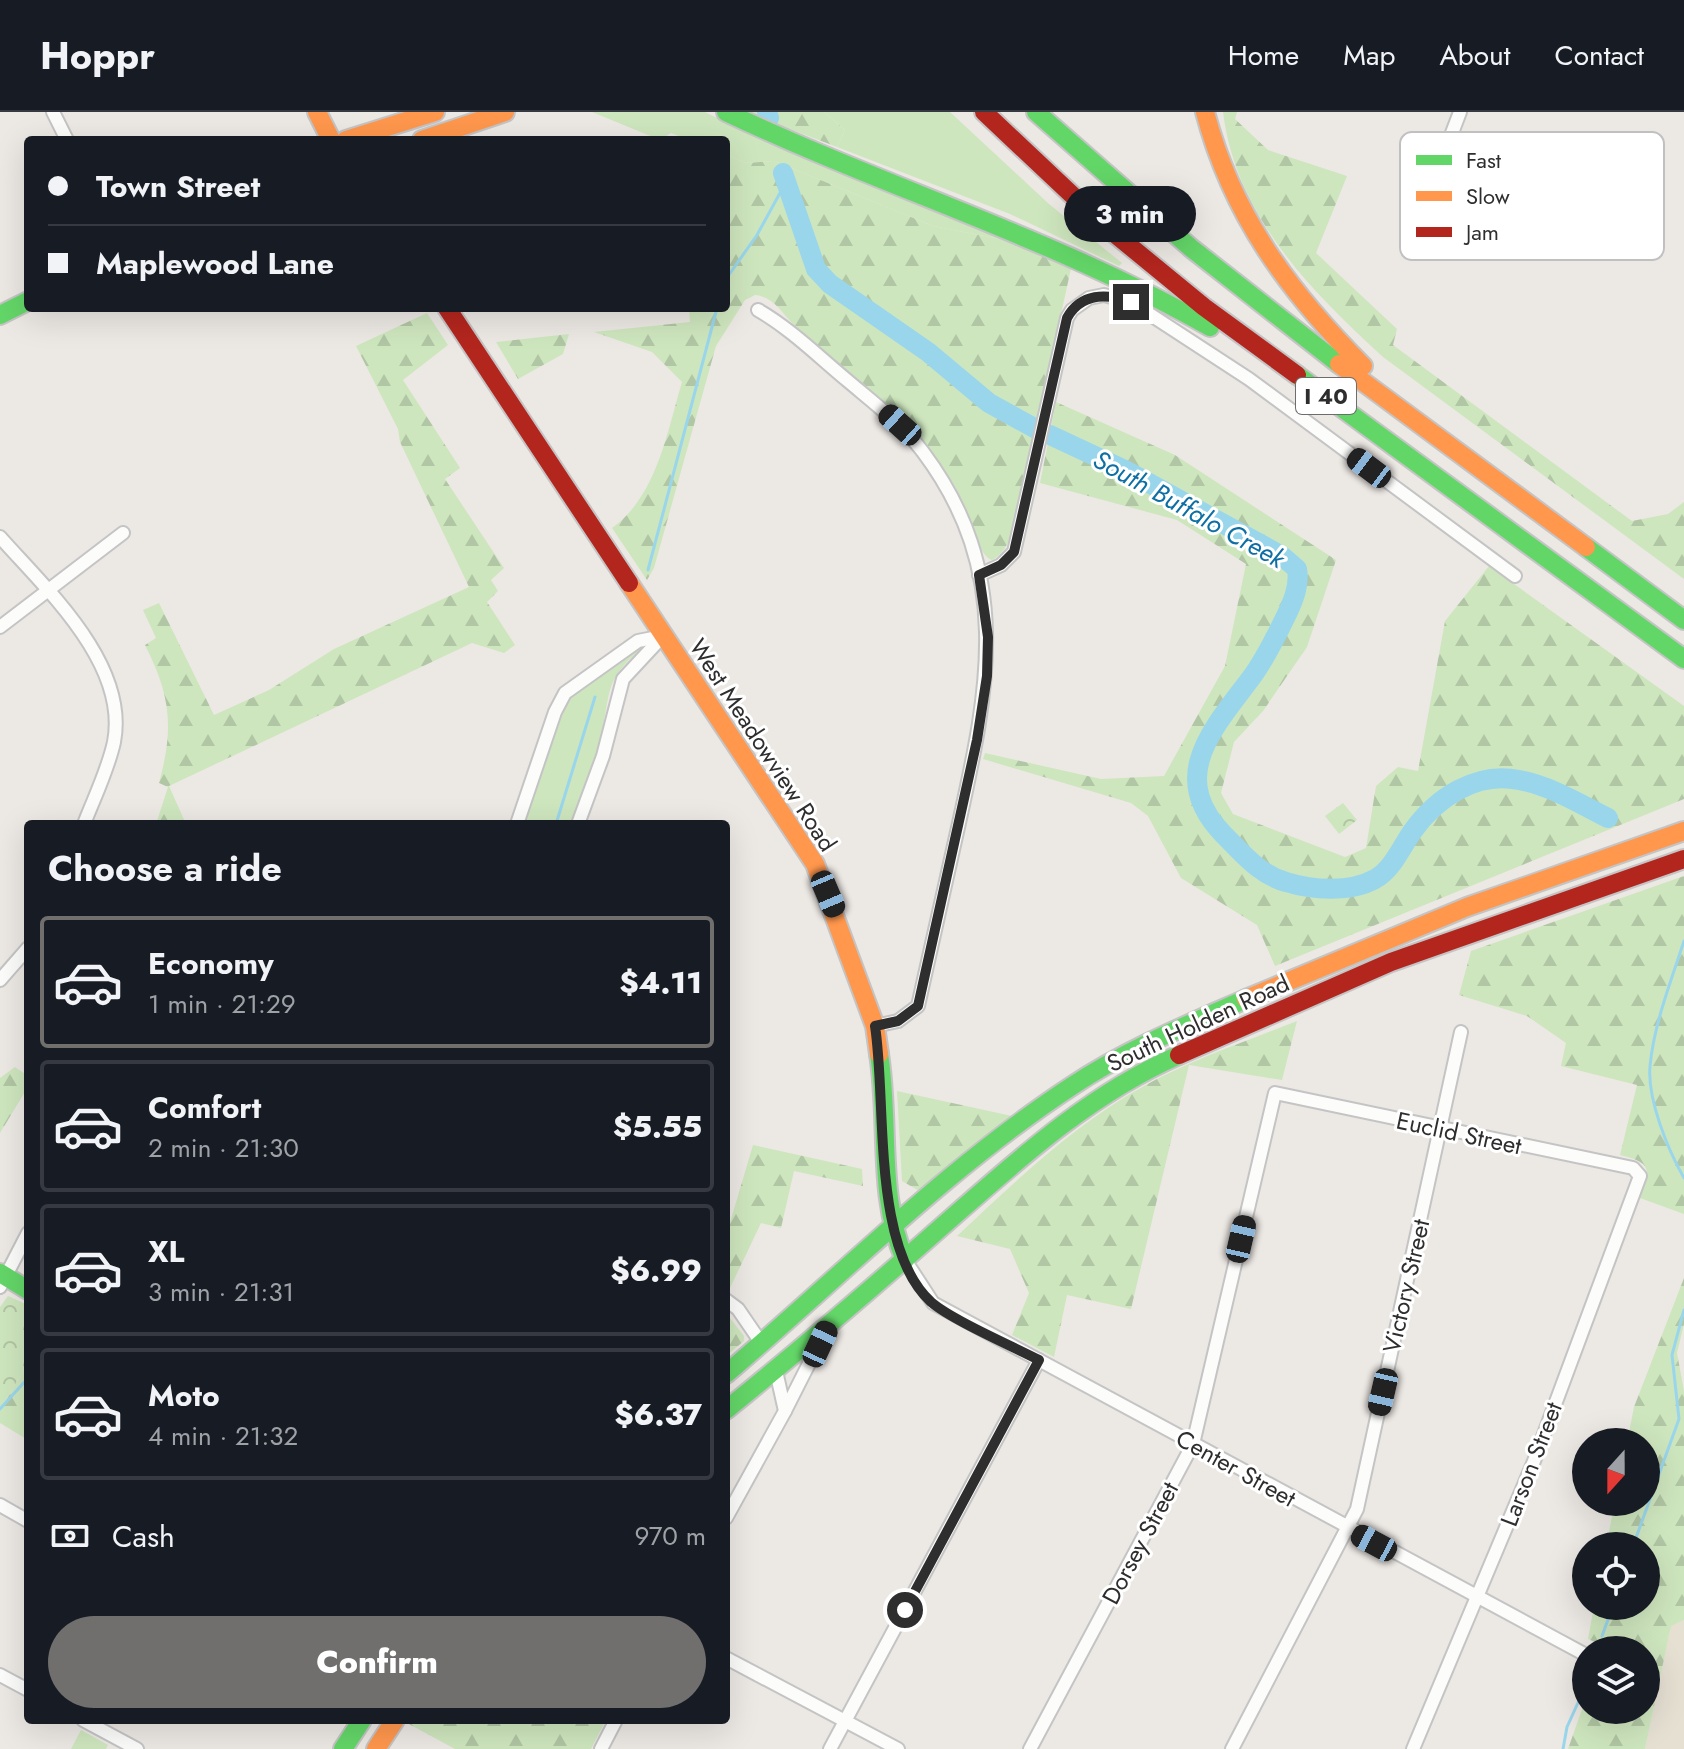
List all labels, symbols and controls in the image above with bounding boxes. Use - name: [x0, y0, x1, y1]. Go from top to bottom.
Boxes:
- text: Hoppr: [40, 28, 155, 83]
- text: Home: [1228, 35, 1299, 76]
- text: Map: [1343, 35, 1395, 76]
- text: About: [1439, 35, 1511, 76]
- text: Contact: [1555, 35, 1644, 76]
- legend: [1400, 132, 1664, 260]
- text: Fast: [1466, 144, 1502, 176]
- text: Town Street: [96, 165, 260, 208]
- text: Slow: [1466, 180, 1510, 212]
- callout: 3 min: [1065, 186, 1197, 242]
- text: 3 min: [1096, 195, 1164, 233]
- text: Jam: [1463, 216, 1499, 248]
- text: Maplewood Lane: [96, 242, 334, 285]
- route end: [1113, 284, 1149, 320]
- road number: I 40: [1296, 378, 1356, 414]
- car: [874, 400, 926, 450]
- water label: South Buffalo Creek: [1086, 440, 1294, 578]
- car: [1343, 444, 1395, 492]
- street label: West Meadowview Road: [681, 632, 845, 858]
- text: Choose a ride: [48, 842, 282, 894]
- car: [808, 867, 848, 921]
- text: Economy: [148, 942, 274, 985]
- icon: car: [52, 946, 124, 1018]
- text: $4.11: [620, 961, 702, 1004]
- street label: South Holden Road: [1101, 965, 1295, 1081]
- text: 1 min · 21:29: [148, 985, 296, 1023]
- text: Comfort: [148, 1086, 261, 1129]
- icon: car: [52, 1090, 124, 1162]
- street label: Euclid Street: [1393, 1103, 1525, 1163]
- text: $5.55: [613, 1105, 702, 1148]
- text: 2 min · 21:30: [148, 1129, 299, 1167]
- car: [1224, 1213, 1258, 1265]
- street label: Victory Street: [1374, 1215, 1438, 1356]
- text: XL: [148, 1230, 184, 1273]
- icon: car: [52, 1234, 124, 1306]
- text: $6.99: [610, 1249, 702, 1292]
- text: 3 min · 21:31: [148, 1273, 294, 1311]
- car: [799, 1317, 841, 1371]
- car: [1366, 1366, 1400, 1418]
- text: Moto: [148, 1374, 220, 1417]
- icon: car: [52, 1378, 124, 1450]
- text: $6.37: [615, 1393, 702, 1436]
- street label: Larson Street: [1491, 1397, 1571, 1531]
- text: 4 min · 21:32: [148, 1417, 298, 1455]
- street label: Center Street: [1170, 1421, 1303, 1515]
- north arrow: [1572, 1428, 1660, 1516]
- map controls: [1572, 1428, 1660, 1724]
- street label: Dorsey Street: [1093, 1475, 1187, 1611]
- icon: cash: [48, 1514, 92, 1558]
- text: Cash: [112, 1515, 175, 1558]
- text: 970 m: [634, 1517, 706, 1555]
- car: [1347, 1521, 1401, 1565]
- button: locate: [1572, 1532, 1660, 1620]
- route start: [887, 1592, 923, 1628]
- button: Confirm: [48, 1616, 706, 1708]
- button: layers: [1572, 1636, 1660, 1724]

